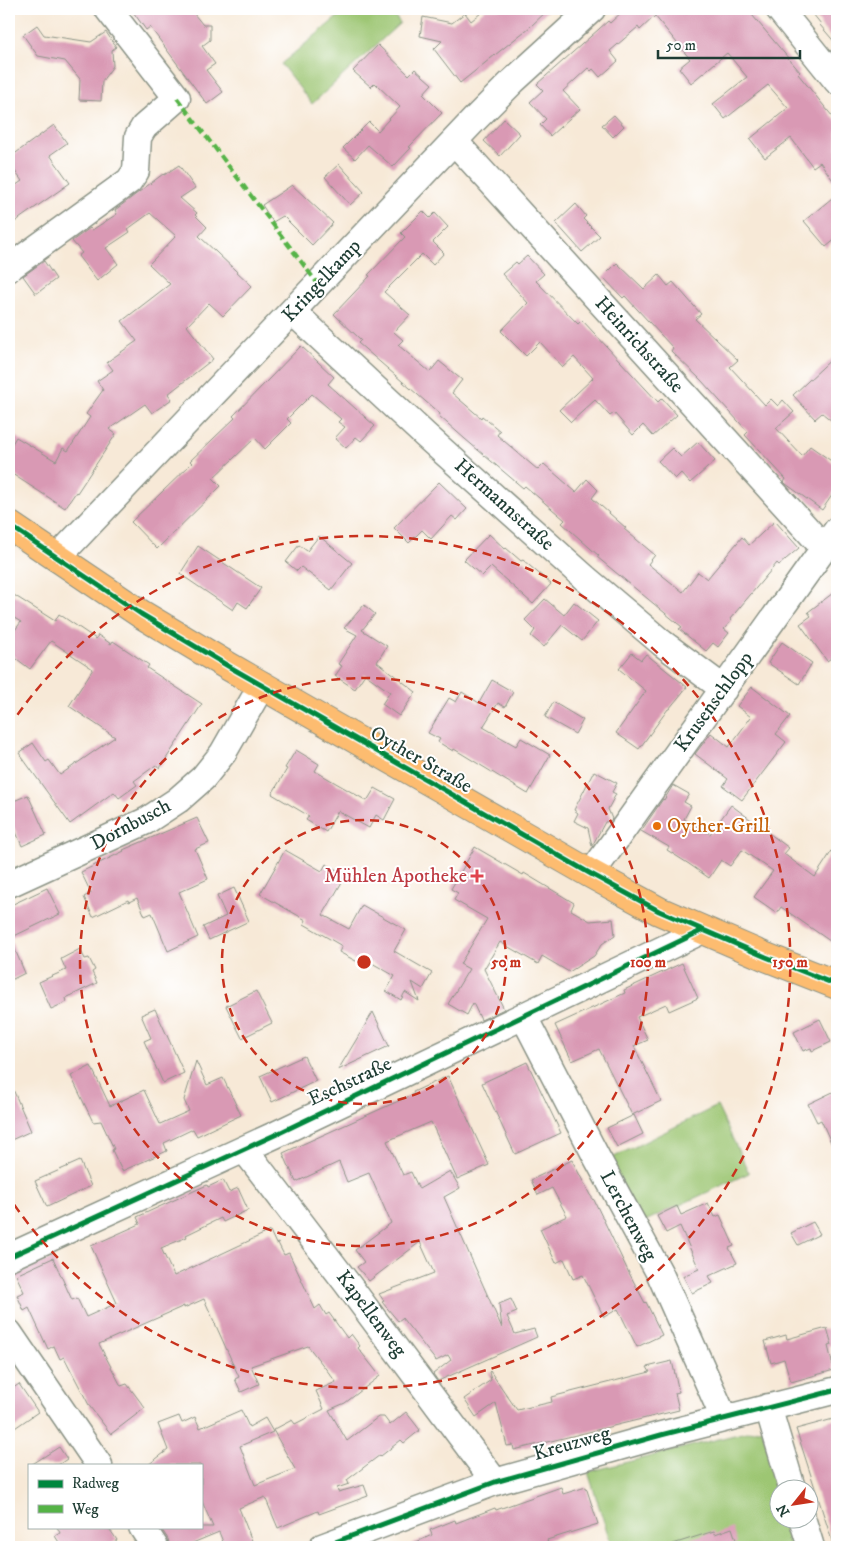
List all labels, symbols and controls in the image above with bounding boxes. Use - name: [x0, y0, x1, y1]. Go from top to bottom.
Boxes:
- scale bar: [658, 28, 801, 60]
- text: 50 m: [666, 36, 696, 55]
- street label: Kringelkamp: [277, 234, 367, 328]
- street label: Heinrichstraße: [589, 291, 689, 399]
- street label: Hermannstraße: [449, 454, 559, 556]
- street label: Krusenschlopp: [669, 647, 759, 757]
- street label: Oyther Straße: [366, 721, 476, 799]
- street label: Dornbusch: [87, 793, 176, 857]
- place label: Oyther-Grill: [667, 814, 770, 839]
- marker: Oyther-Grill: [651, 820, 663, 832]
- place label: Mühlen Apotheke: [324, 864, 467, 889]
- marker: Mühlen Apotheke: [471, 870, 483, 882]
- centre of rings: [355, 953, 373, 971]
- text: 50 m: [490, 953, 522, 972]
- text: 100 m: [630, 953, 667, 972]
- text: 150 m: [772, 953, 808, 972]
- street label: Eschstraße: [304, 1052, 396, 1112]
- street label: Lerchenweg: [594, 1167, 662, 1266]
- street label: Kapellenweg: [330, 1266, 412, 1363]
- street label: Kreuzweg: [531, 1421, 614, 1467]
- legend: [28, 1464, 202, 1528]
- text: Radweg: [72, 1474, 120, 1493]
- north arrow: [768, 1478, 818, 1528]
- text: Weg: [71, 1500, 99, 1519]
- text: N: [773, 1500, 794, 1519]

